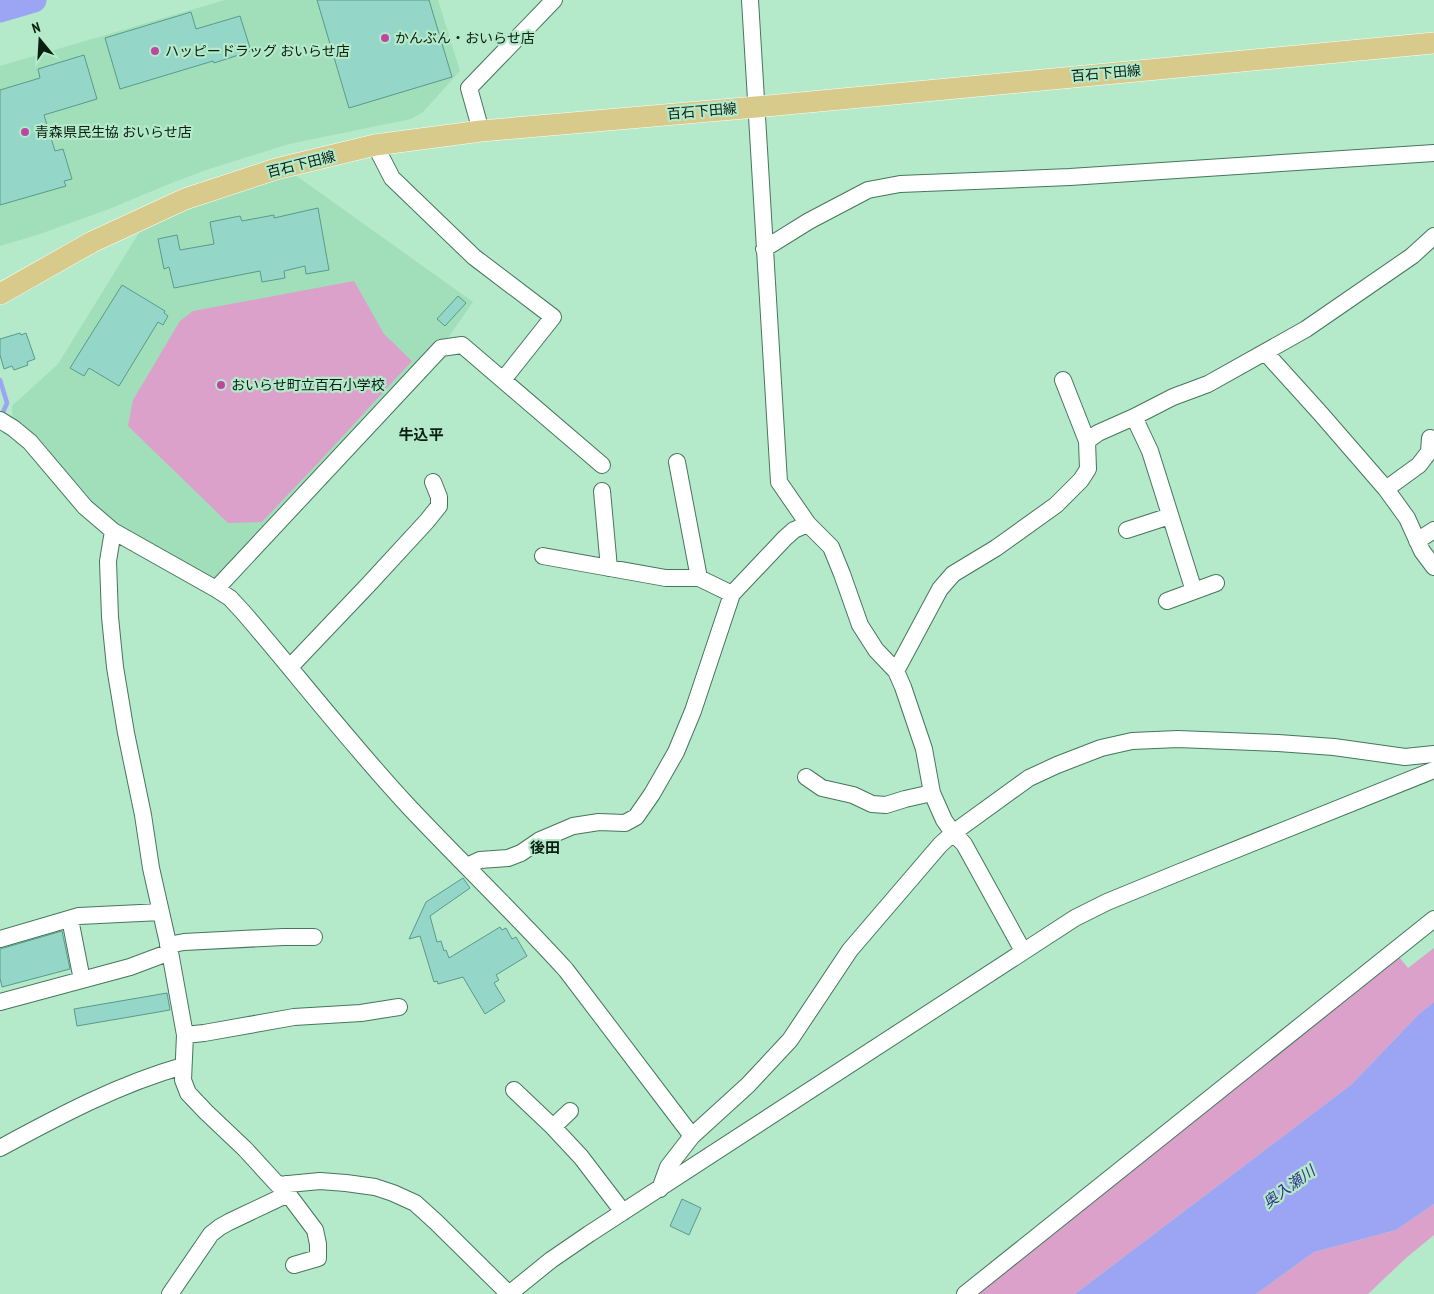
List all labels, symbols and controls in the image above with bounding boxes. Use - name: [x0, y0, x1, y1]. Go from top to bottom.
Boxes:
- north arrow: [15, 15, 65, 65]
- text: N: [30, 18, 42, 37]
- place label: かんぶん・おいらせ店: [395, 29, 535, 47]
- marker: かんぶん・おいらせ店: [379, 32, 391, 44]
- place label: ハッピードラッグ おいらせ店: [165, 42, 350, 60]
- marker: ハッピードラッグ おいらせ店: [149, 45, 161, 57]
- street label: 百石下田線: [1070, 61, 1142, 85]
- street label: 百石下田線: [666, 99, 738, 123]
- place label: 青森県民生協 おいらせ店: [35, 123, 192, 141]
- marker: 青森県民生協 おいらせ店: [19, 126, 31, 138]
- street label: 百石下田線: [265, 147, 337, 181]
- place label: おいらせ町立百石小学校: [231, 376, 385, 394]
- marker: おいらせ町立百石小学校: [215, 379, 227, 391]
- district label: 牛込平: [398, 425, 444, 444]
- district label: 後田: [530, 838, 560, 857]
- water label: 奥入瀬川: [1259, 1160, 1320, 1212]

